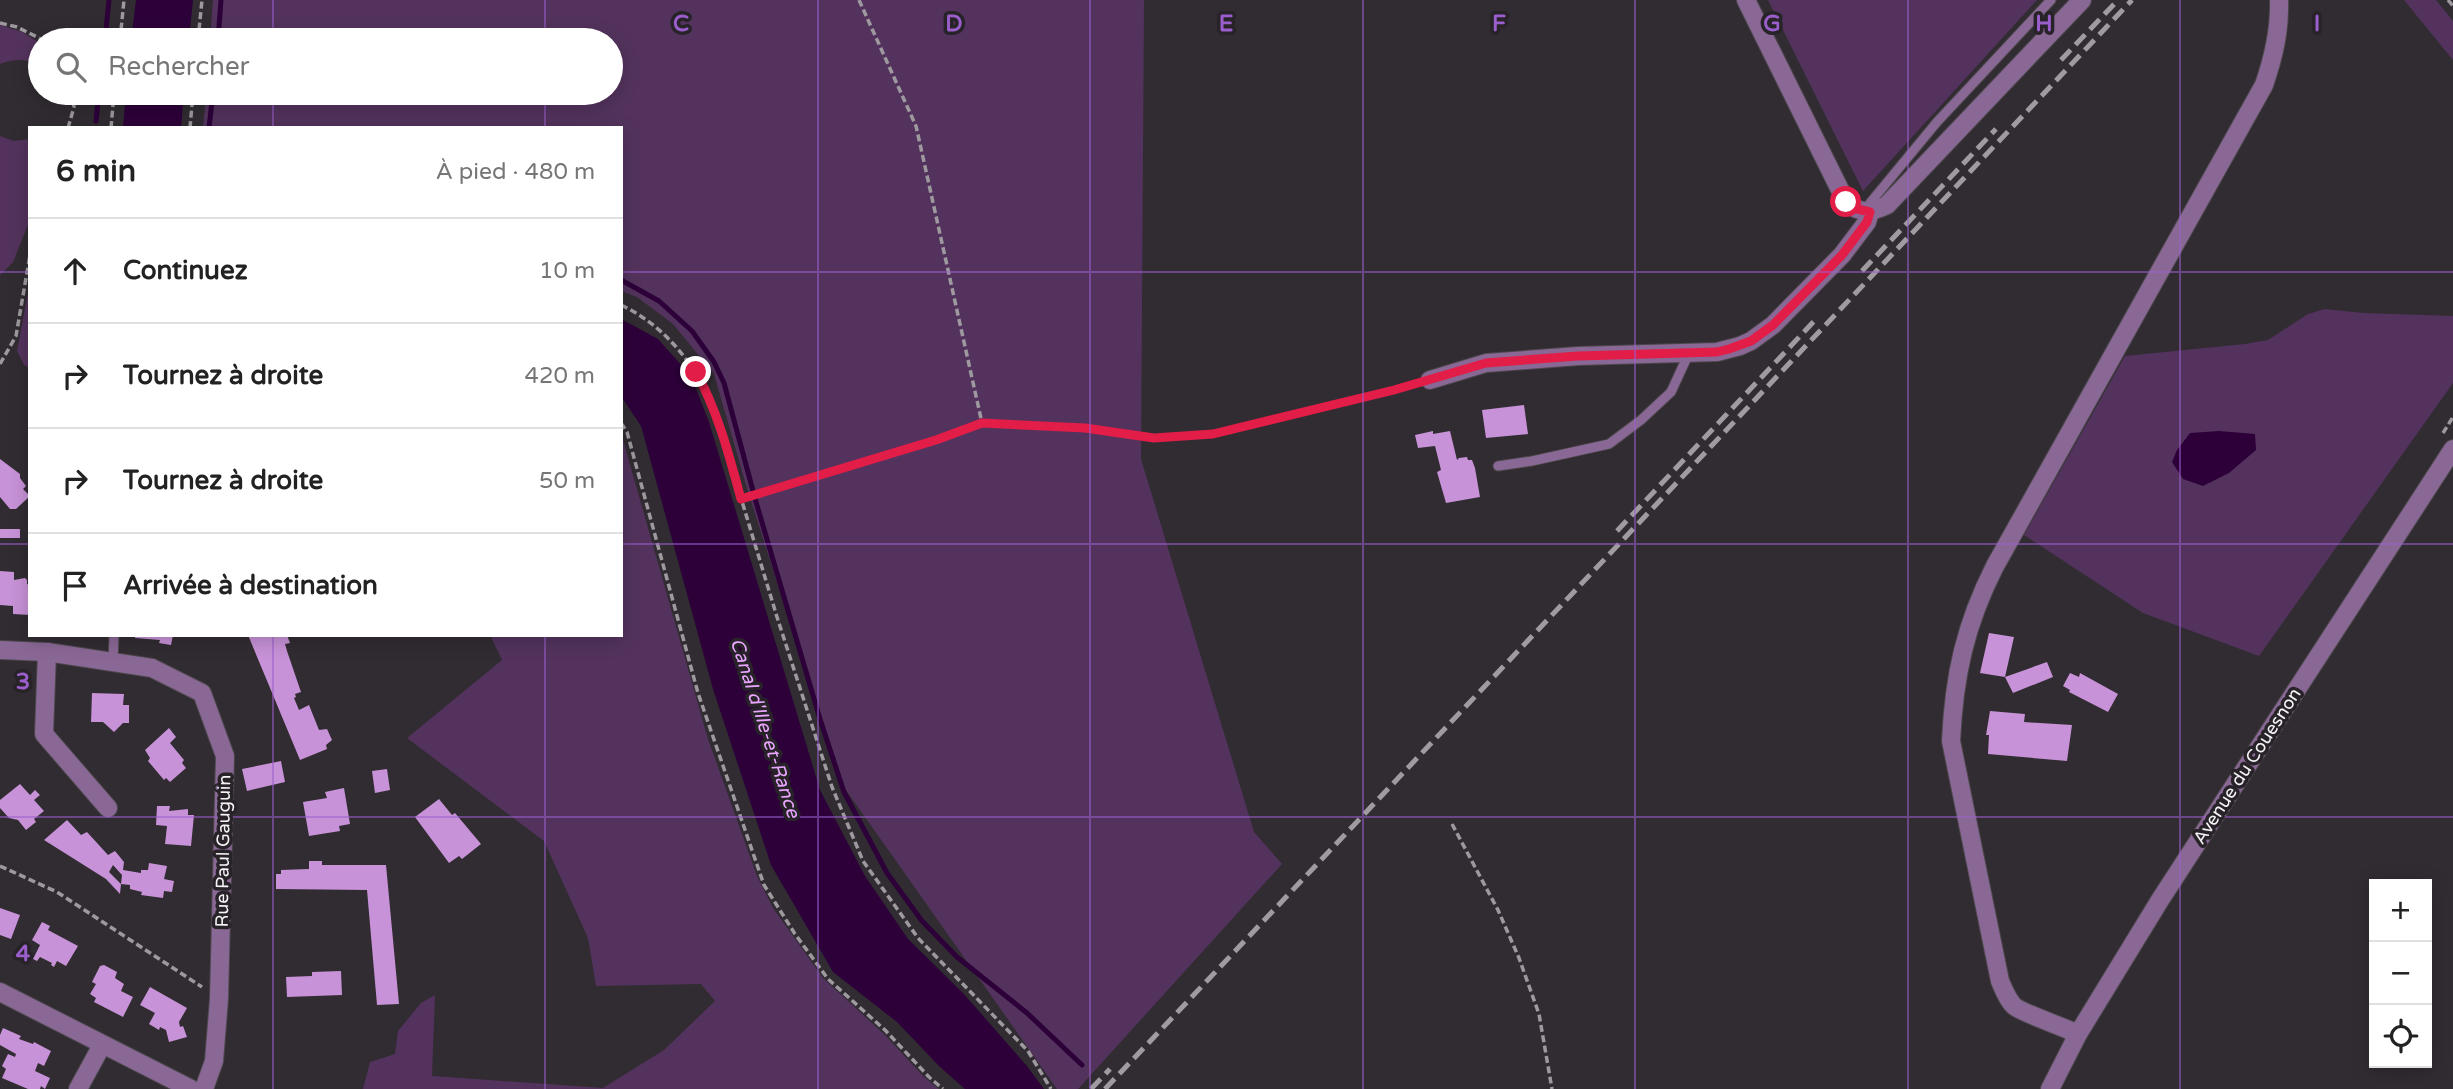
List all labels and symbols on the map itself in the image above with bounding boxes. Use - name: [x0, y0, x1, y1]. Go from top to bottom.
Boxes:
- text: C: [673, 10, 689, 38]
- text: D: [945, 10, 963, 38]
- text: E: [1219, 10, 1233, 38]
- text: F: [1492, 10, 1506, 38]
- text: G: [1763, 10, 1781, 38]
- text: H: [2035, 10, 2053, 38]
- text: I: [2314, 10, 2320, 38]
- route start: [1830, 186, 1861, 217]
- route end: [680, 356, 711, 387]
- water label: Canal d'Ille-et-Rance: [726, 635, 805, 822]
- text: 3: [16, 668, 30, 696]
- street label: Avenue du Couesnon: [2188, 684, 2306, 848]
- street label: Rue Paul Gauguin: [211, 774, 235, 928]
- text: 4: [16, 940, 31, 968]

